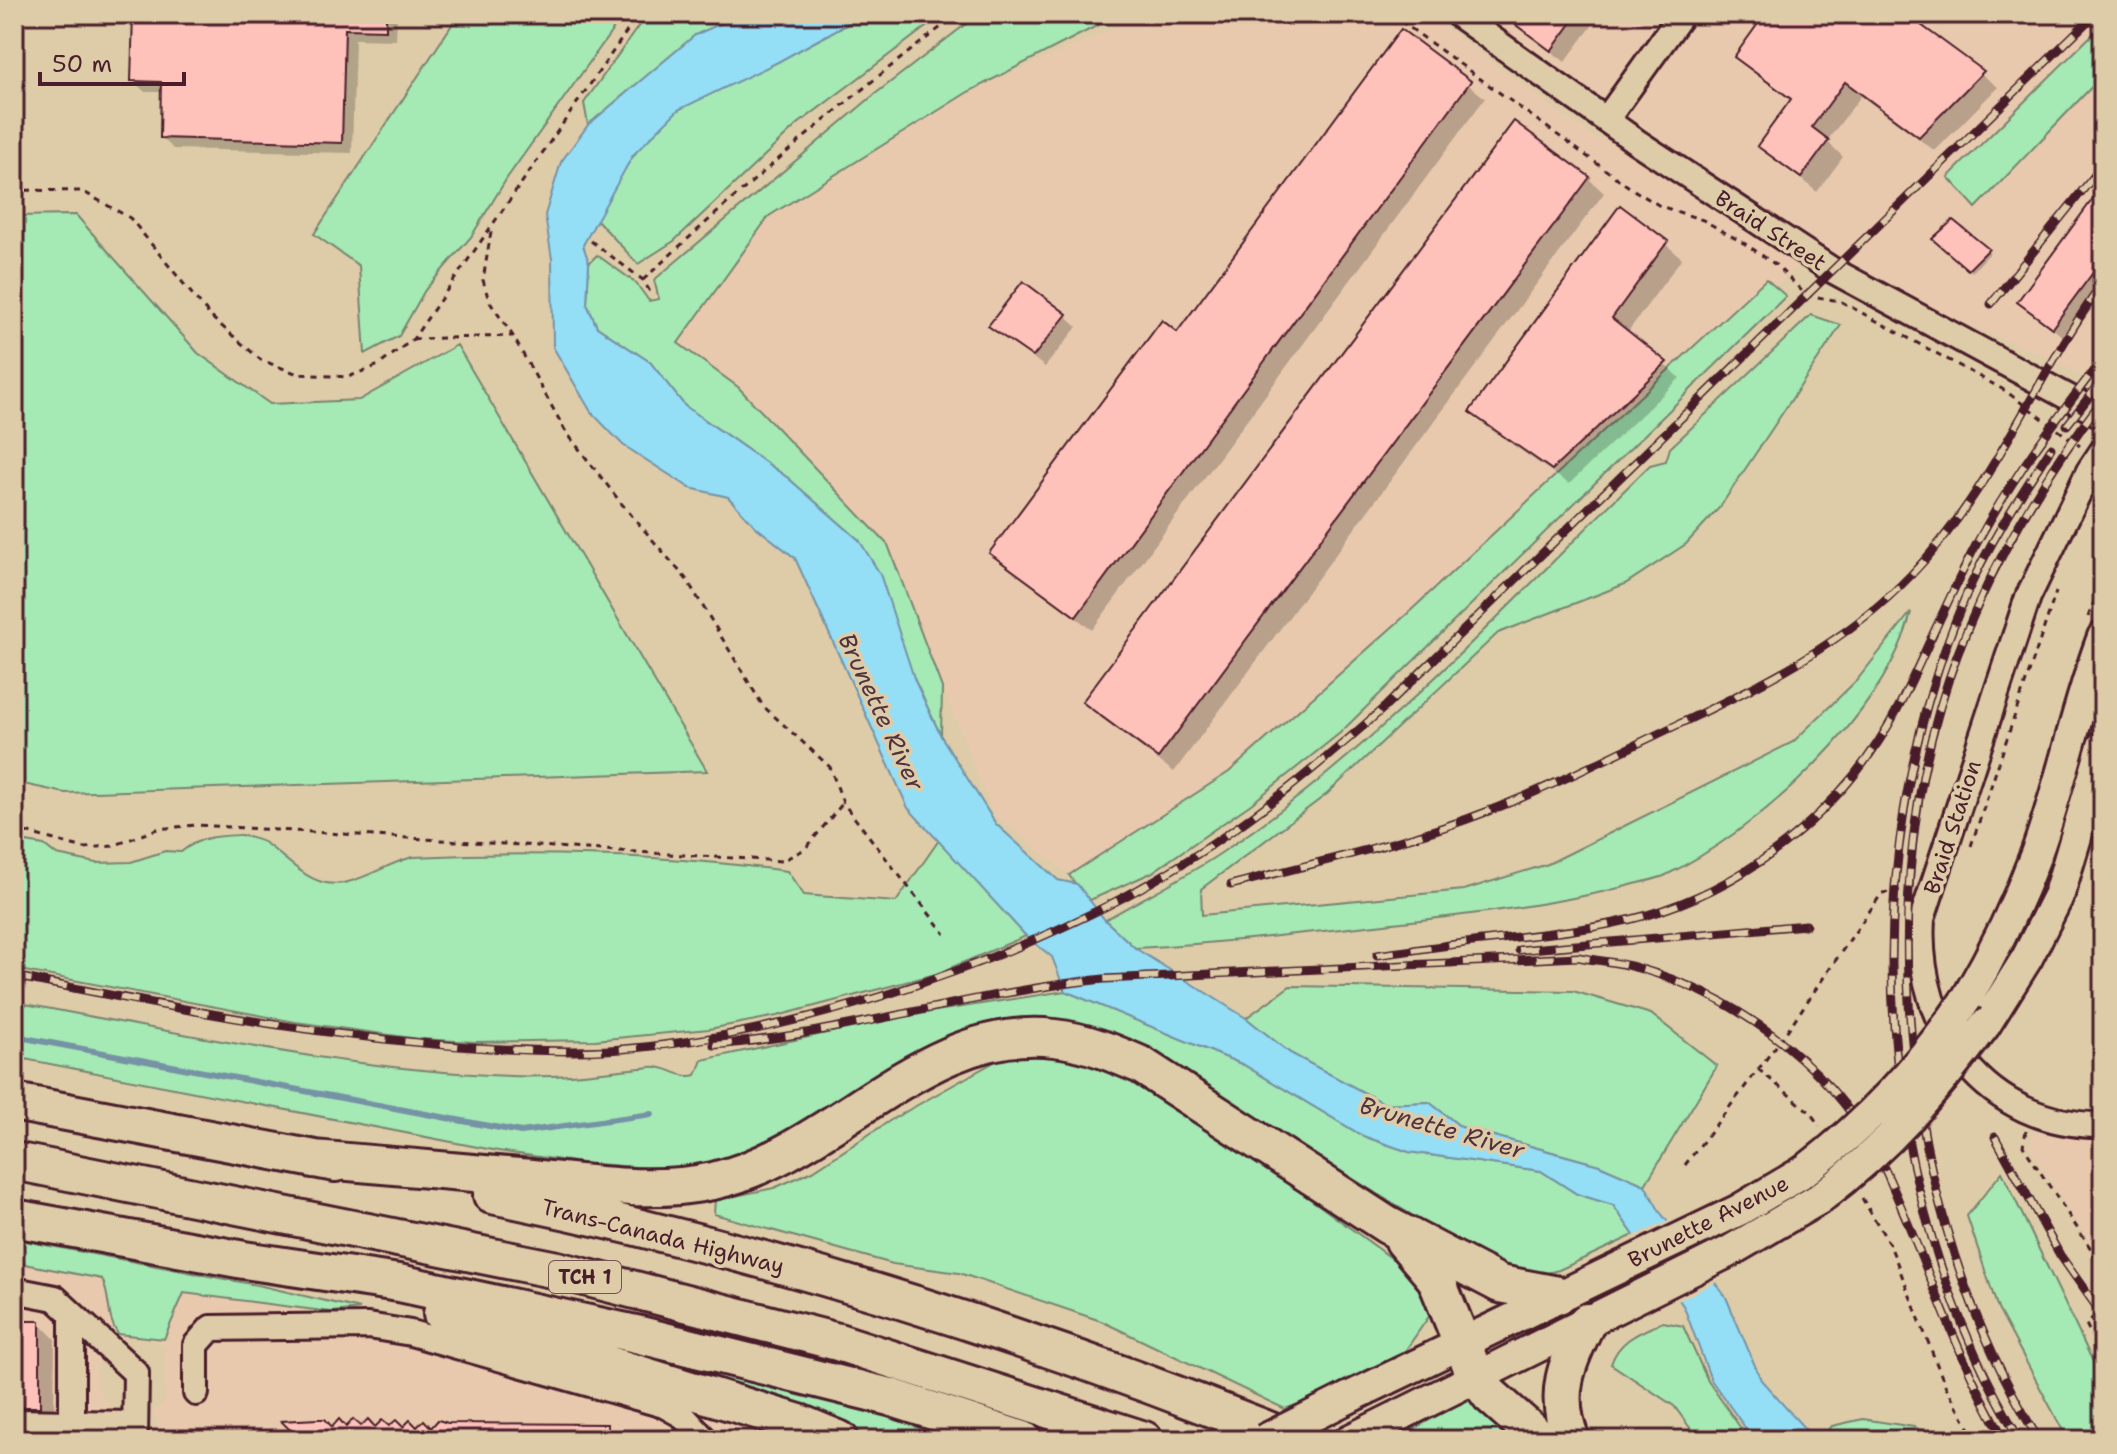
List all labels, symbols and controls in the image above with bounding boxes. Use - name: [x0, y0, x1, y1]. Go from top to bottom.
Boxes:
- scale bar: [40, 36, 184, 86]
- text: 50 m: [52, 48, 112, 80]
- street label: Braid Street: [1709, 184, 1832, 277]
- water label: Brunette River: [831, 628, 932, 796]
- street label: Braid Station: [1917, 756, 1988, 898]
- water label: Brunette River: [1356, 1089, 1529, 1167]
- street label: Brunette Avenue: [1623, 1168, 1793, 1274]
- street label: Trans-Canada Highway: [538, 1192, 787, 1281]
- road number: TCH 1: [549, 1261, 621, 1293]

